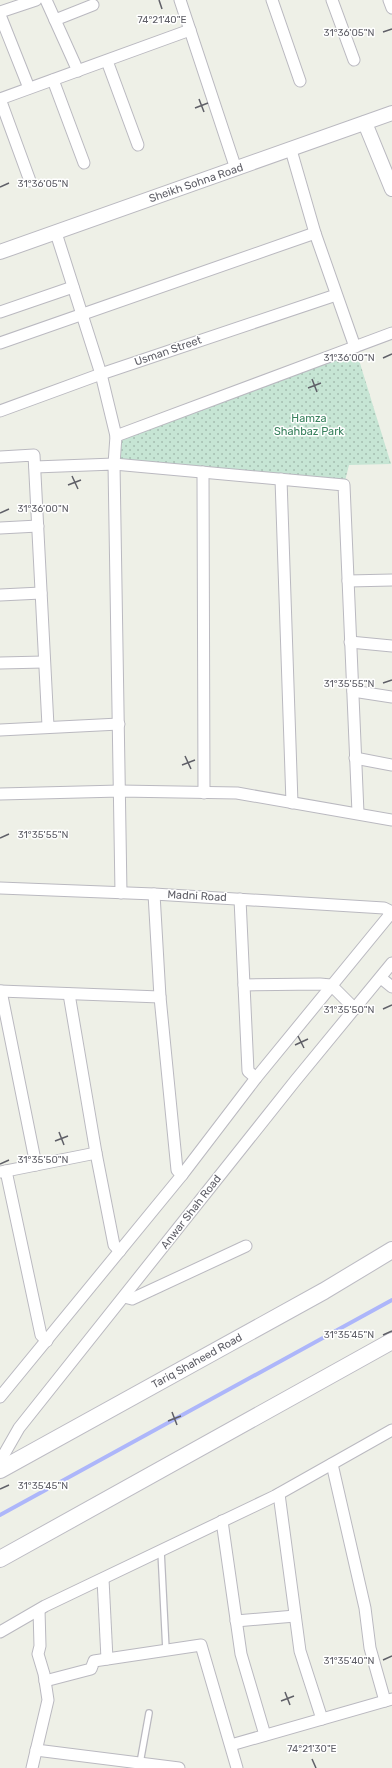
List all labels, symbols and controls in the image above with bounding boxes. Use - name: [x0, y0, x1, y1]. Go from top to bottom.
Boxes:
- text: 74°21'40"E: [137, 14, 187, 26]
- text: 31°36'05"N: [324, 27, 374, 39]
- street label: Sheikh Sohna Road: [147, 161, 245, 205]
- text: 31°36'05"N: [18, 178, 68, 190]
- street label: Usman Street: [133, 333, 204, 369]
- text: 31°36'00"N: [323, 352, 375, 364]
- park label: Hamza Shahbaz Park: [274, 412, 344, 438]
- text: 31°36'00"N: [17, 503, 69, 515]
- text: 31°35'55"N: [324, 678, 374, 690]
- text: 31°35'55"N: [18, 829, 68, 841]
- street label: Madni Road: [167, 888, 227, 904]
- text: 31°35'50"N: [323, 1004, 375, 1016]
- text: 31°35'50"N: [17, 1154, 69, 1166]
- street label: Anwar Shah Road: [158, 1172, 224, 1252]
- text: 31°35'45"N: [324, 1329, 374, 1341]
- street label: Tariq Shaheed Road: [149, 1331, 245, 1391]
- text: 31°35'45"N: [18, 1480, 68, 1492]
- text: 31°35'40"N: [324, 1655, 374, 1667]
- text: 74°21'30"E: [287, 1743, 337, 1755]

